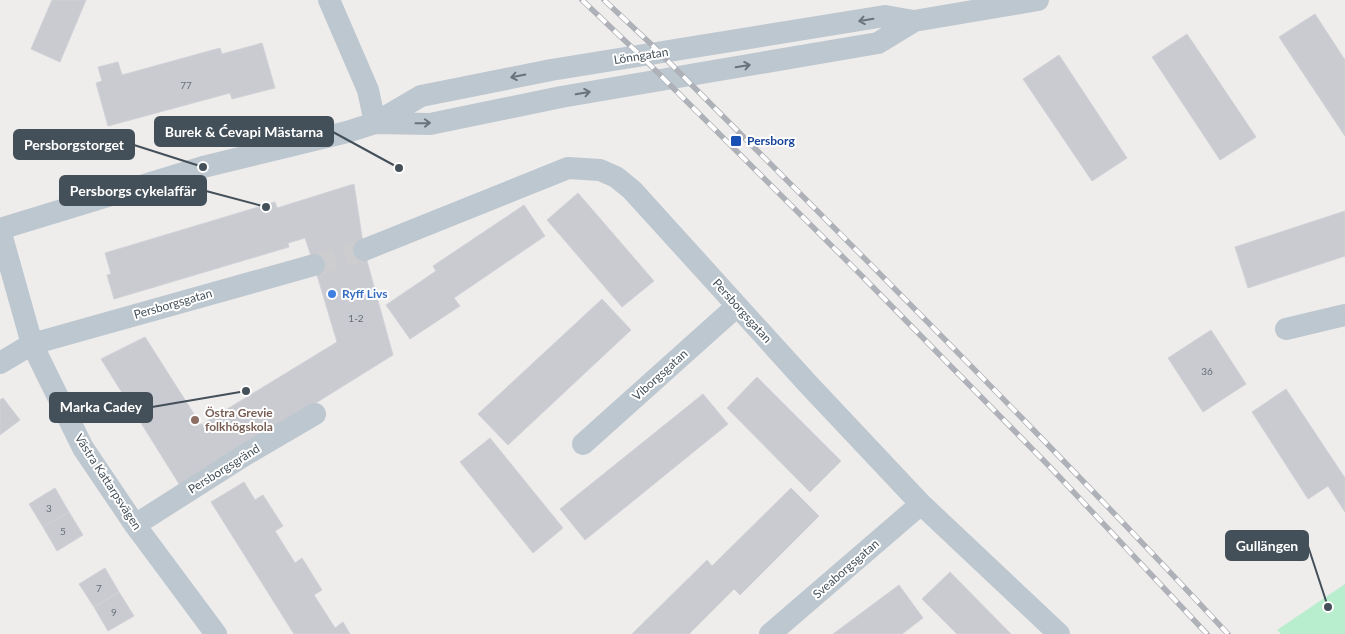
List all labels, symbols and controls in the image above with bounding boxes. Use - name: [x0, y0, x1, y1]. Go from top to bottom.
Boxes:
- one-way arrow: [858, 15, 874, 25]
- street label: Lönngatan: [613, 44, 669, 67]
- one-way arrow: [735, 60, 751, 70]
- one-way arrow: [511, 72, 527, 81]
- house number: 77: [180, 79, 192, 91]
- one-way arrow: [574, 88, 590, 98]
- callout: Burek & Ćevapi Mästarna: [155, 117, 333, 146]
- one-way arrow: [415, 119, 431, 128]
- text: Burek & Ćevapi Mästarna: [165, 123, 323, 140]
- callout: Persborgstorget: [14, 130, 134, 159]
- place label: Persborg: [747, 133, 795, 148]
- marker: Persborg: [729, 134, 743, 148]
- text: Persborgstorget: [24, 136, 125, 153]
- callout: Persborgs cykelaffär: [60, 176, 206, 205]
- text: Persborgs cykelaffär: [70, 182, 197, 199]
- street label: Persborgsgatan: [710, 276, 775, 346]
- street label: Persborgsgatan: [132, 285, 214, 322]
- place label: Ryff Livs: [342, 286, 387, 301]
- marker: Ryff Livs: [326, 288, 338, 300]
- house number: 1-2: [348, 312, 364, 324]
- street label: Viborgsgatan: [629, 346, 690, 403]
- house number: 36: [1201, 365, 1213, 377]
- callout: Marka Cadey: [50, 393, 152, 422]
- text: Marka Cadey: [60, 398, 143, 415]
- place label: Östra Grevie folkhögskola: [205, 405, 273, 434]
- marker: Östra Grevie folkhögskola: [189, 414, 201, 426]
- street label: Västra Kattarpsvägen: [72, 431, 145, 533]
- street label: Persborgsgränd: [185, 441, 262, 497]
- house number: 3: [46, 502, 52, 514]
- house number: 5: [60, 525, 66, 537]
- callout: Gullängen: [1226, 531, 1308, 560]
- street label: Sveaborgsgatan: [810, 536, 882, 601]
- text: Gullängen: [1236, 537, 1298, 554]
- house number: 7: [96, 582, 102, 594]
- house number: 9: [111, 606, 117, 618]

